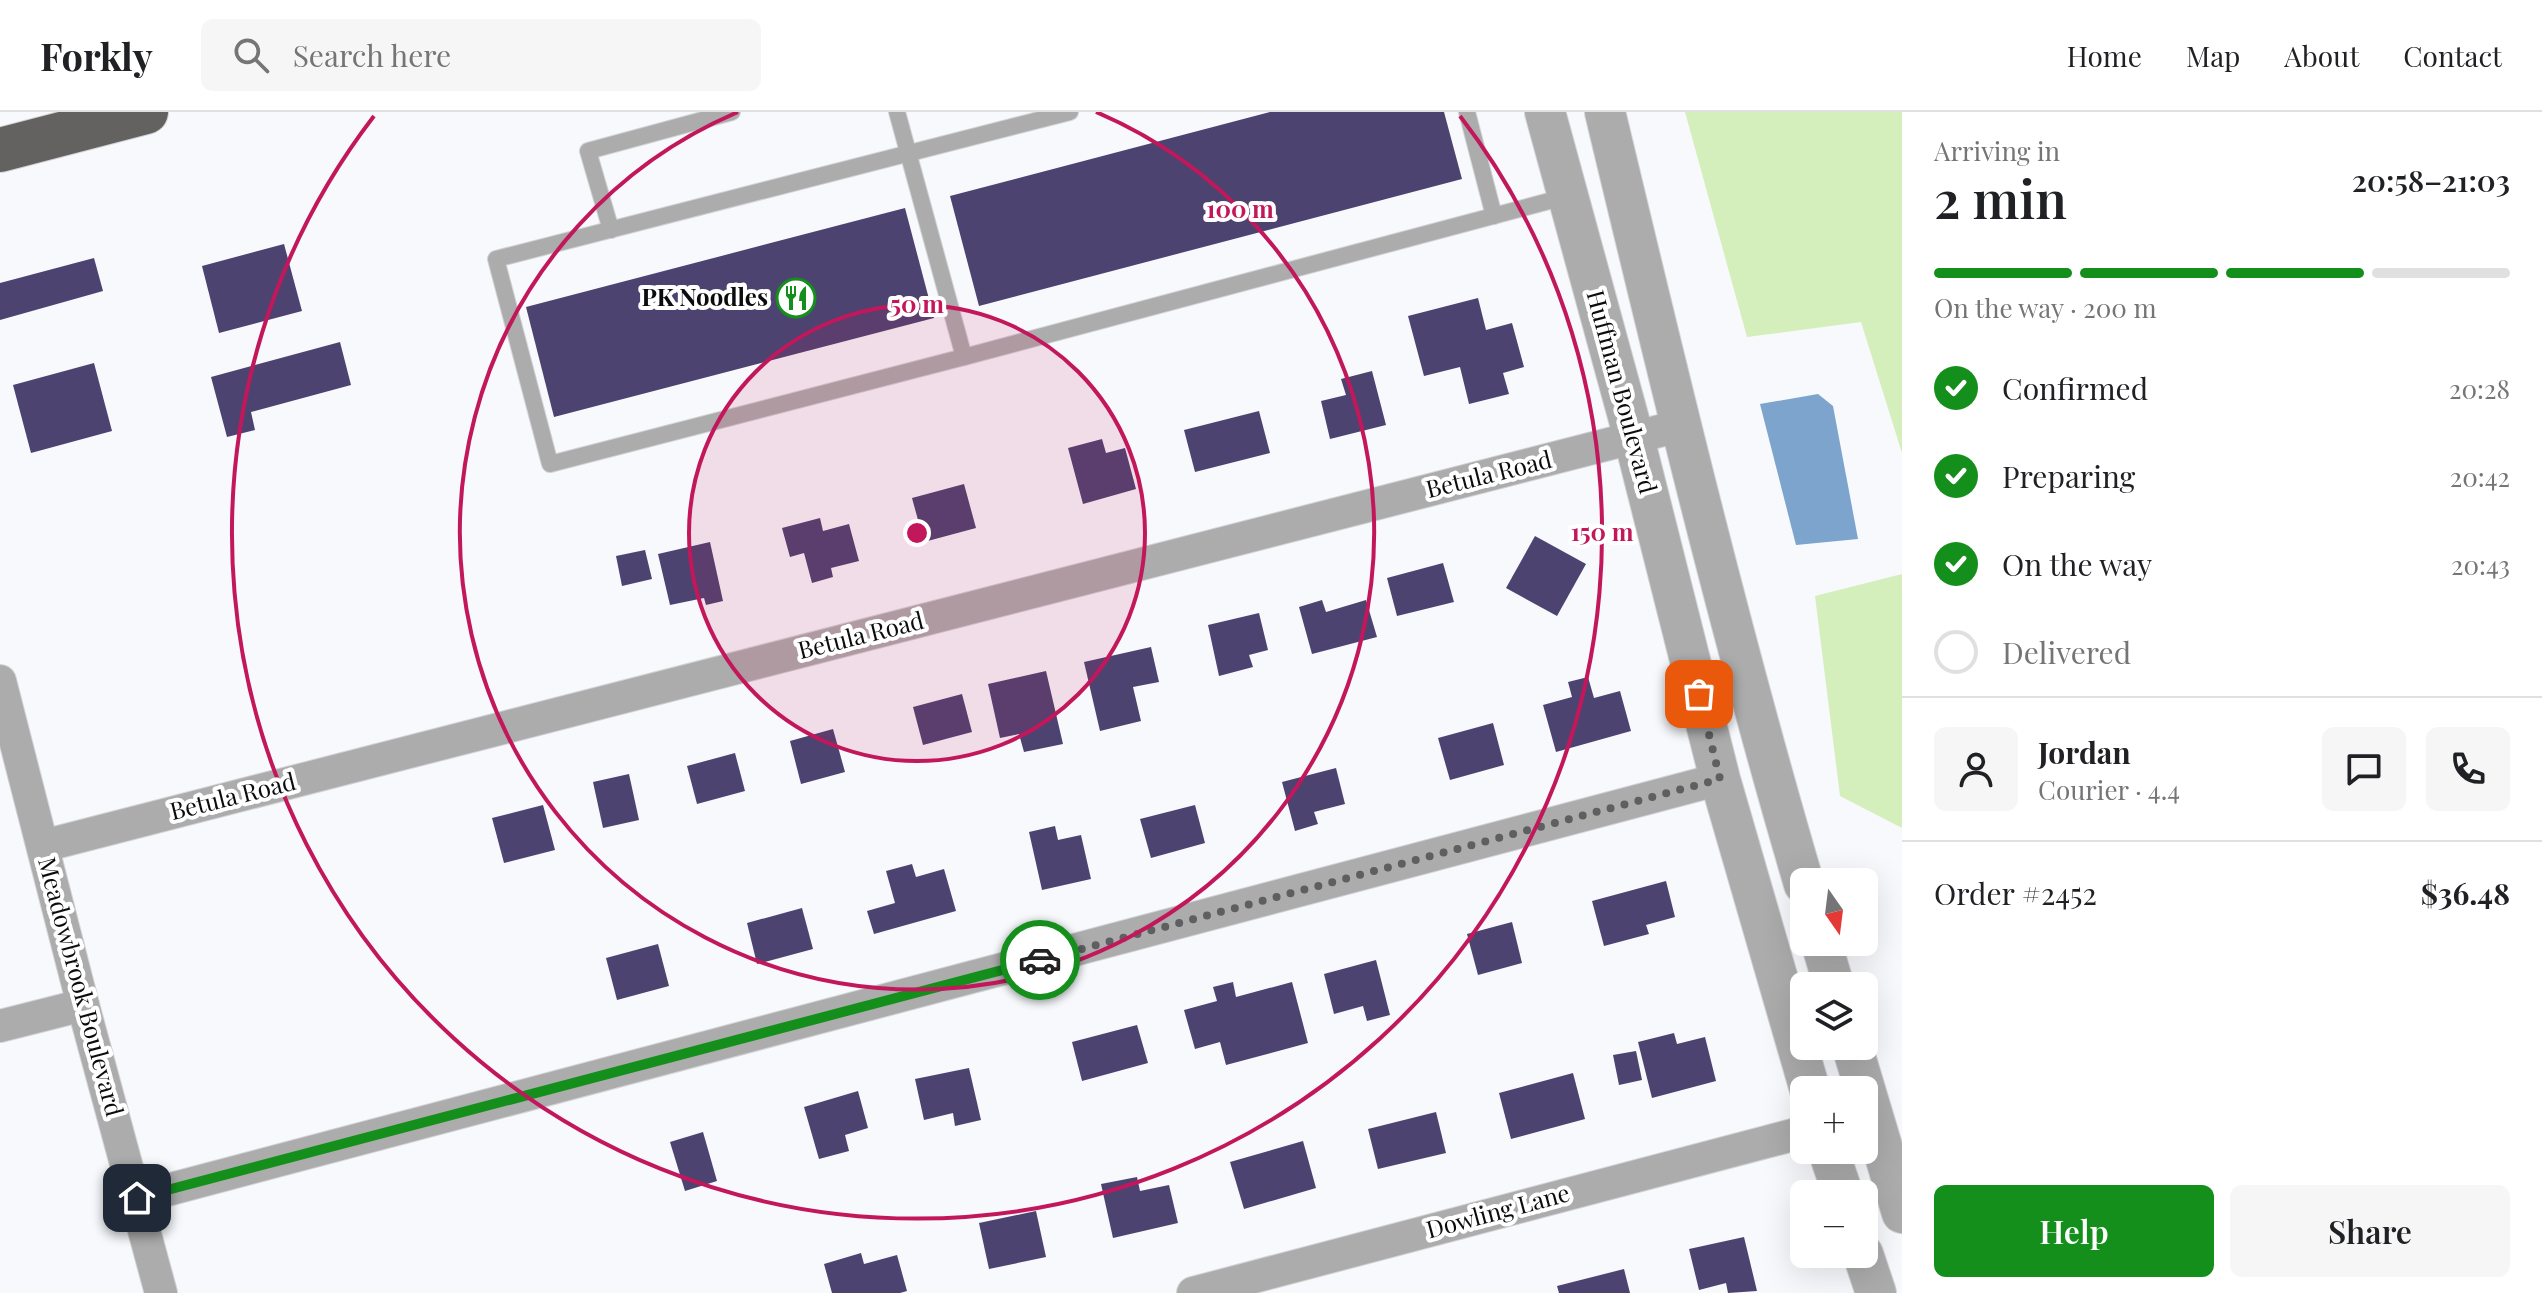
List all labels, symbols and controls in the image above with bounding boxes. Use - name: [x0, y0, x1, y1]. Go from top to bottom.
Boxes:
- search box: [201, 19, 761, 91]
- text: Forkly: [40, 30, 153, 81]
- icon: search: [229, 33, 273, 77]
- text: Search here: [293, 35, 451, 75]
- text: Home: [2067, 37, 2142, 74]
- text: Map: [2186, 37, 2240, 74]
- text: About: [2284, 37, 2359, 74]
- text: Contact: [2403, 37, 2502, 74]
- text: Arriving in: [1934, 133, 2060, 168]
- text: 20:58–21:03: [2352, 160, 2510, 200]
- text: 2 min: [1934, 163, 2067, 232]
- text: 100 m: [1206, 192, 1274, 224]
- restaurant icon: PK Noodles: [775, 277, 817, 319]
- place label: PK Noodles: [642, 280, 768, 312]
- street label: Huffman Boulevard: [1580, 286, 1666, 497]
- text: 50 m: [890, 287, 944, 319]
- text: On the way · 200 m: [1934, 290, 2156, 325]
- icon: check: [1934, 366, 1978, 410]
- text: Confirmed: [2002, 368, 2148, 408]
- text: 20:28: [2449, 371, 2510, 406]
- street label: Betula Road: [1422, 442, 1555, 504]
- icon: check: [1934, 454, 1978, 498]
- text: Preparing: [2002, 456, 2135, 496]
- text: 20:42: [2450, 459, 2510, 494]
- text: 150 m: [1571, 515, 1634, 547]
- centre of rings: [903, 519, 931, 547]
- icon: check: [1934, 542, 1978, 586]
- text: On the way: [2002, 544, 2152, 584]
- text: 20:43: [2451, 547, 2510, 582]
- street label: Betula Road: [794, 603, 927, 665]
- text: Delivered: [2002, 632, 2131, 672]
- pin: [1665, 660, 1733, 728]
- icon: bag: [1677, 672, 1721, 716]
- button: person: [1934, 727, 2018, 811]
- button: chat: [2322, 727, 2406, 811]
- button: phone: [2426, 727, 2510, 811]
- text: Jordan: [2038, 732, 2131, 772]
- street label: Betula Road: [166, 764, 299, 826]
- text: Courier · 4.4: [2038, 772, 2180, 807]
- street label: Meadowbrook Boulevard: [32, 853, 132, 1120]
- north arrow: [1790, 868, 1878, 956]
- map controls: [1790, 868, 1878, 1268]
- text: Order #2452: [1934, 873, 2097, 913]
- text: $36.48: [2421, 873, 2510, 913]
- courier: [1000, 920, 1080, 1000]
- icon: car: [1018, 938, 1062, 982]
- button: layers: [1790, 972, 1878, 1060]
- button: +: [1790, 1076, 1878, 1164]
- pin: [103, 1164, 171, 1232]
- icon: home: [115, 1176, 159, 1220]
- street label: Dowling Lane: [1422, 1176, 1573, 1245]
- button: −: [1790, 1180, 1878, 1268]
- button: Help: [1934, 1185, 2214, 1277]
- button: Share: [2230, 1185, 2510, 1277]

